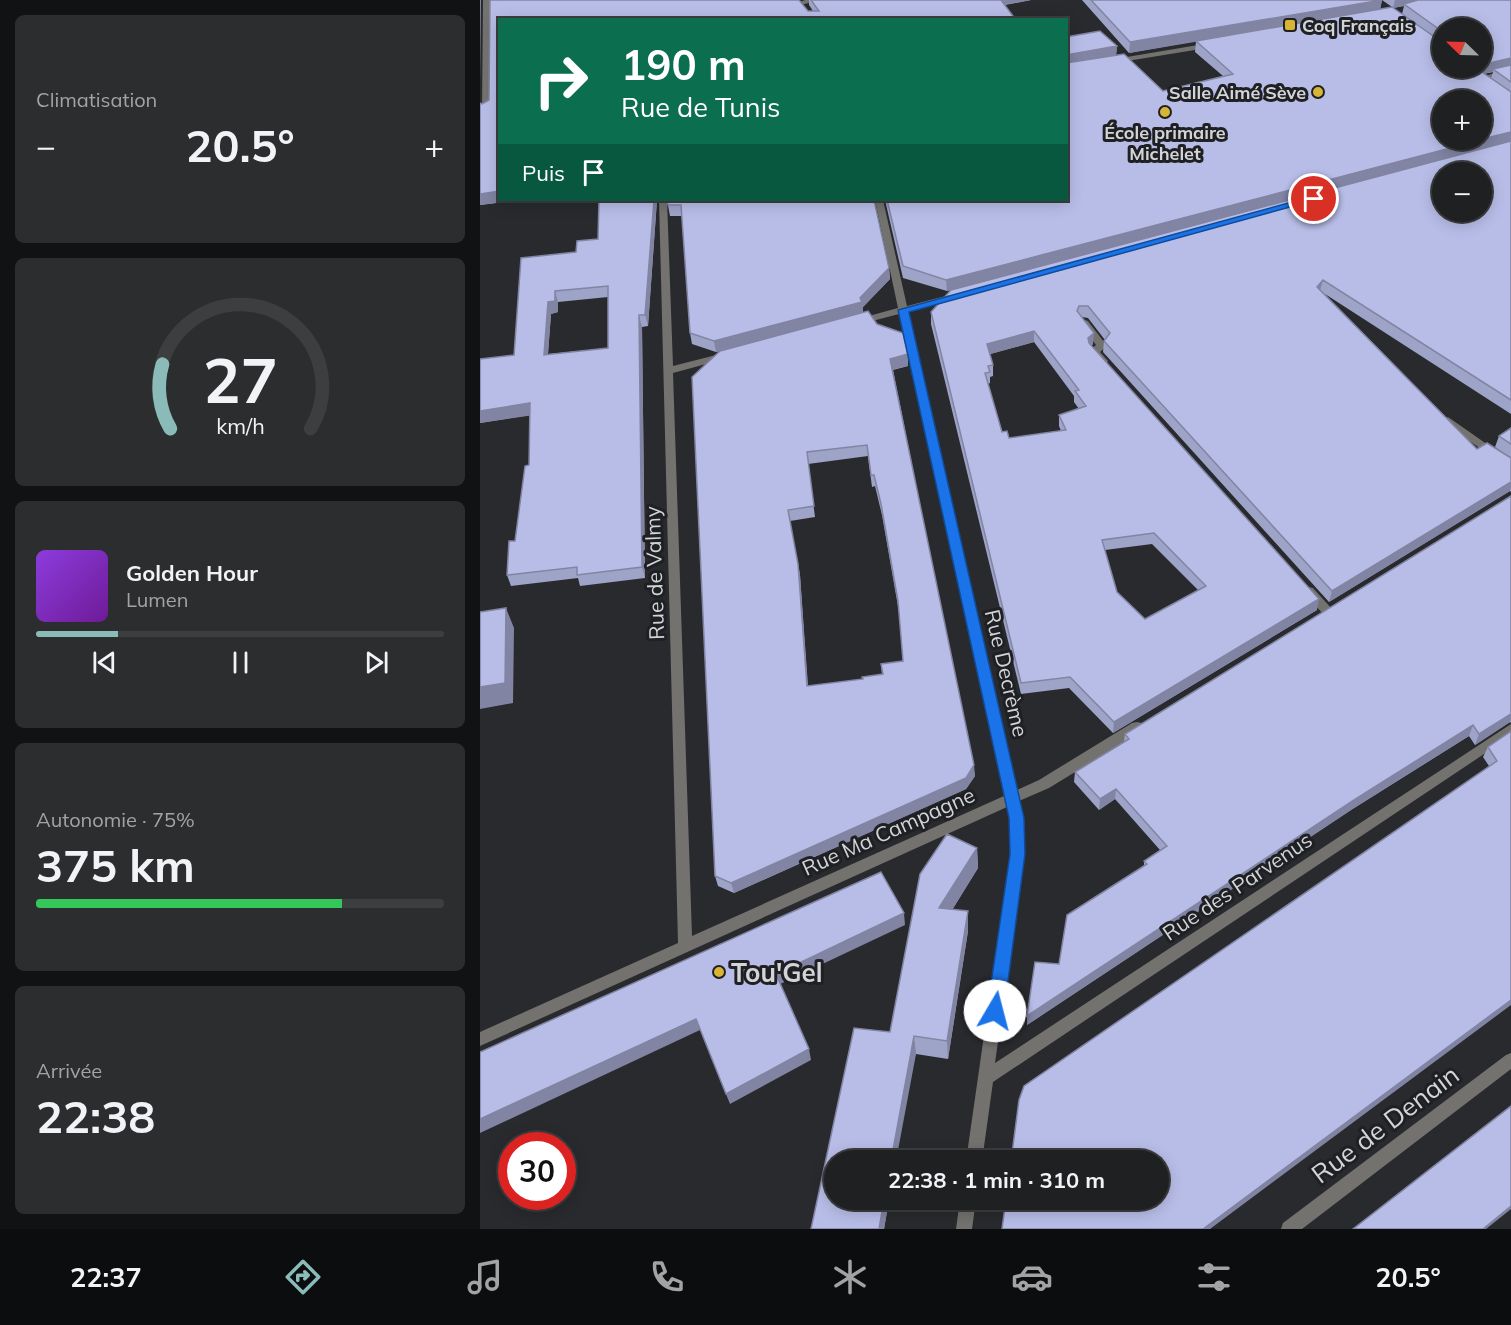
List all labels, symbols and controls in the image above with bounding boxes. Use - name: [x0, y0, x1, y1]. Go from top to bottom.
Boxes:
- place label: Coq Français: [1302, 14, 1413, 37]
- marker: Coq Français: [1283, 18, 1297, 32]
- north arrow: [1432, 18, 1492, 78]
- map controls: [1432, 18, 1492, 222]
- text: 190 m: [621, 38, 746, 91]
- icon: right: [522, 42, 600, 120]
- place label: Salle Aimé Sève: [1169, 81, 1306, 104]
- marker: Salle Aimé Sève: [1311, 85, 1325, 99]
- text: Climatisation: [36, 87, 157, 112]
- text: Rue de Tunis: [621, 90, 781, 124]
- button: +: [1432, 90, 1492, 150]
- marker: École primaire Michelet: [1158, 105, 1172, 119]
- text: 20.5°: [185, 117, 295, 173]
- place label: École primaire Michelet: [1104, 121, 1226, 165]
- text: −: [36, 125, 56, 166]
- text: +: [424, 125, 444, 166]
- icon: arrive: [577, 156, 610, 189]
- text: Puis: [522, 159, 565, 187]
- button: −: [1432, 162, 1492, 222]
- pin: [1288, 173, 1339, 224]
- icon: arrive: [1297, 182, 1330, 215]
- text: 27: [203, 340, 277, 419]
- text: km/h: [216, 412, 264, 439]
- street label: Rue de Valmy: [639, 506, 669, 640]
- text: Golden Hour: [126, 559, 258, 587]
- text: Lumen: [126, 587, 188, 612]
- street label: Rue Decrème: [980, 607, 1034, 739]
- icon: previous: [88, 646, 121, 679]
- icon: pause: [224, 646, 257, 679]
- icon: next: [360, 646, 393, 679]
- street label: Rue Ma Campagne: [798, 781, 978, 881]
- text: Autonomie · 75%: [36, 807, 195, 832]
- street label: Rue des Parvenus: [1157, 826, 1317, 946]
- text: 375 km: [36, 837, 195, 893]
- place label: Tou'Gel: [731, 956, 823, 989]
- marker: Tou'Gel: [712, 965, 726, 979]
- position arrow: [963, 979, 1027, 1043]
- text: Arrivée: [36, 1058, 102, 1083]
- street label: Rue de Denain: [1305, 1058, 1465, 1190]
- text: 22:38: [36, 1088, 155, 1144]
- speed limit sign: 30: [498, 1132, 576, 1210]
- text: 22:38 · 1 min · 310 m: [888, 1166, 1105, 1194]
- icon: directions: [282, 1256, 324, 1298]
- icon: music: [464, 1256, 506, 1298]
- icon: phone: [646, 1256, 688, 1298]
- icon: climate: [829, 1256, 871, 1298]
- icon: car: [1011, 1256, 1053, 1298]
- icon: filters: [1193, 1256, 1235, 1298]
- text: 22:37: [70, 1260, 142, 1294]
- text: 20.5°: [1375, 1260, 1441, 1294]

